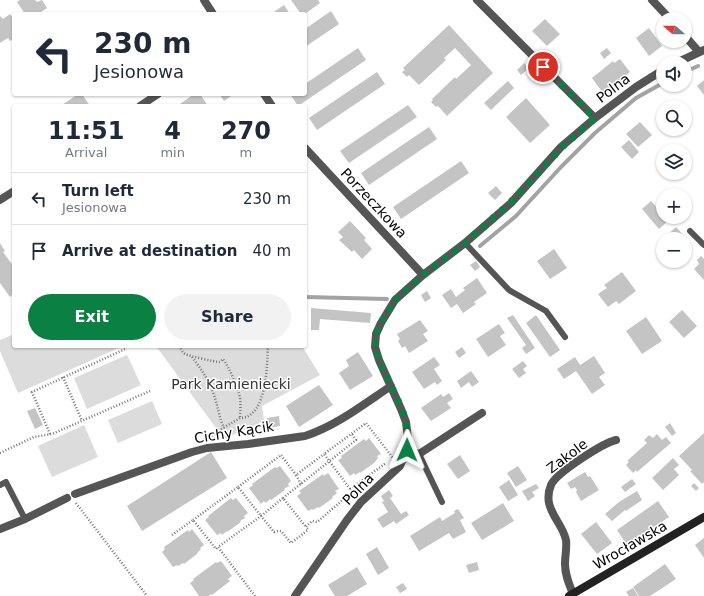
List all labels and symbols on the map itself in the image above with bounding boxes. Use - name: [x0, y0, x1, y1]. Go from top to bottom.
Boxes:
- north arrow: [656, 12, 692, 48]
- pin: [526, 50, 560, 84]
- street label: Polna: [593, 70, 633, 106]
- street label: Porzeczkowa: [338, 165, 410, 241]
- park label: Park Kamieniecki: [171, 376, 291, 392]
- street label: Cichy Kącik: [193, 418, 276, 446]
- position arrow: [386, 429, 428, 471]
- street label: Zakole: [543, 436, 591, 476]
- street label: Polna: [339, 470, 377, 508]
- street label: Wrocławska: [590, 517, 670, 573]

